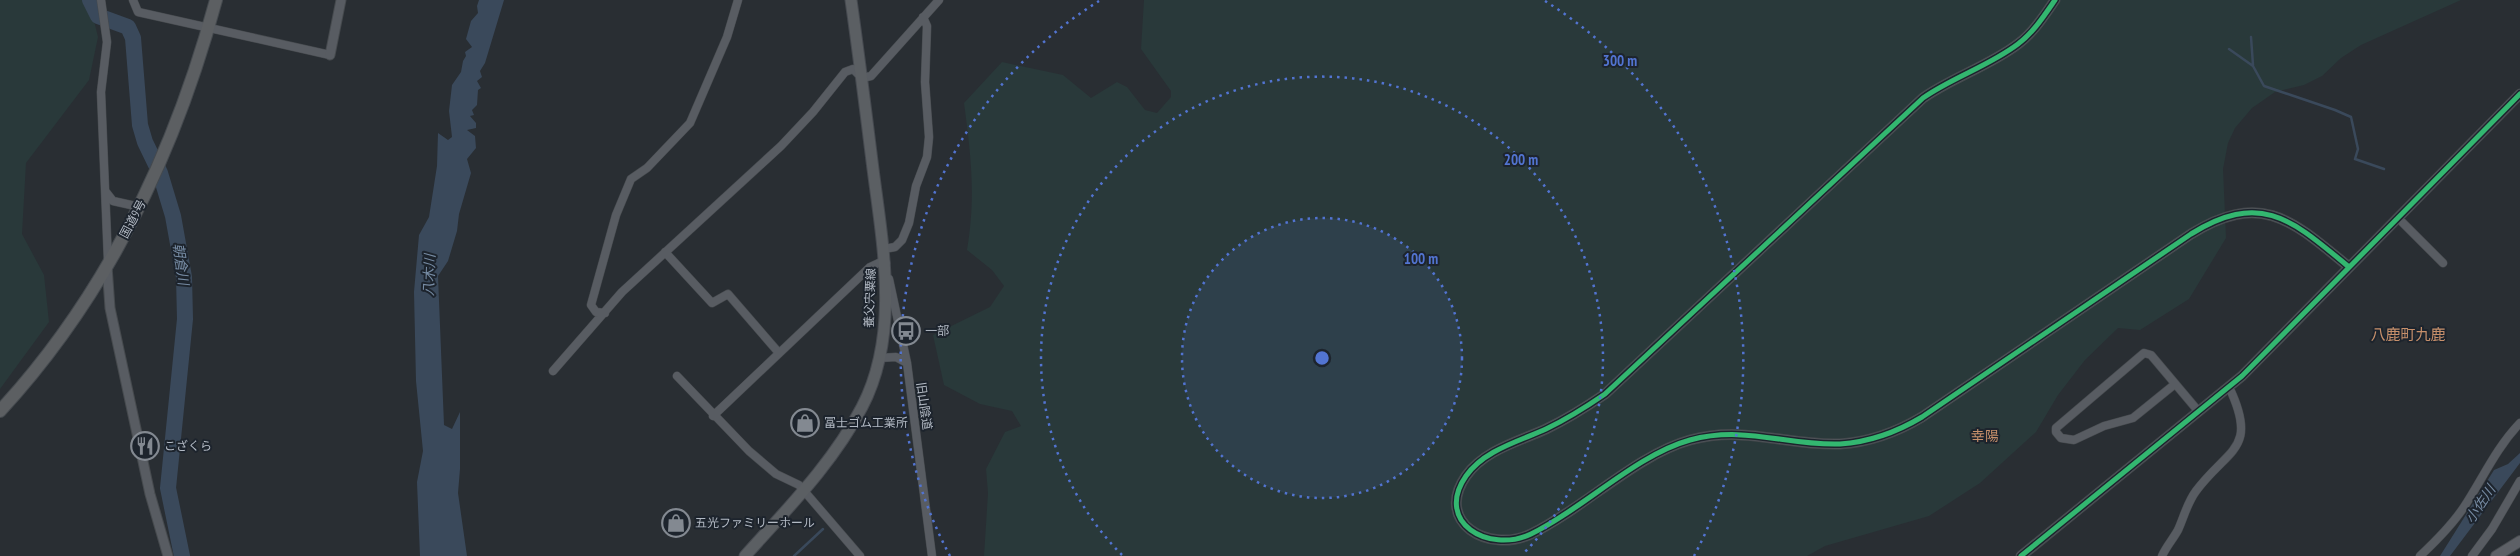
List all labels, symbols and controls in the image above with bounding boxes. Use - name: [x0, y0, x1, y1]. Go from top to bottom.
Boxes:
- text: 300 m: [1603, 51, 1637, 70]
- text: 200 m: [1504, 150, 1538, 169]
- street label: 国道9号: [116, 197, 149, 241]
- water label: 朝倉川: [169, 242, 193, 288]
- text: 100 m: [1404, 249, 1438, 268]
- water label: 八木川: [419, 252, 439, 296]
- street label: 養父宍粟線: [861, 268, 878, 328]
- bus stop icon: 一部: [891, 316, 921, 346]
- place label: 一部: [925, 323, 949, 338]
- district label: 八鹿町九鹿: [2370, 325, 2446, 344]
- centre of rings: [1313, 349, 1331, 367]
- street label: 旧山陰道: [914, 381, 935, 431]
- shop icon: 冨士ゴム工業所: [790, 408, 820, 438]
- place label: 冨士ゴム工業所: [824, 415, 908, 430]
- district label: 幸陽: [1971, 427, 1999, 445]
- restaurant icon: こざくら: [130, 431, 160, 461]
- place label: こざくら: [164, 438, 212, 453]
- water label: 小佐川: [2461, 480, 2500, 526]
- shop icon: 五光ファミリーホール: [661, 508, 691, 538]
- place label: 五光ファミリーホール: [695, 515, 815, 530]

